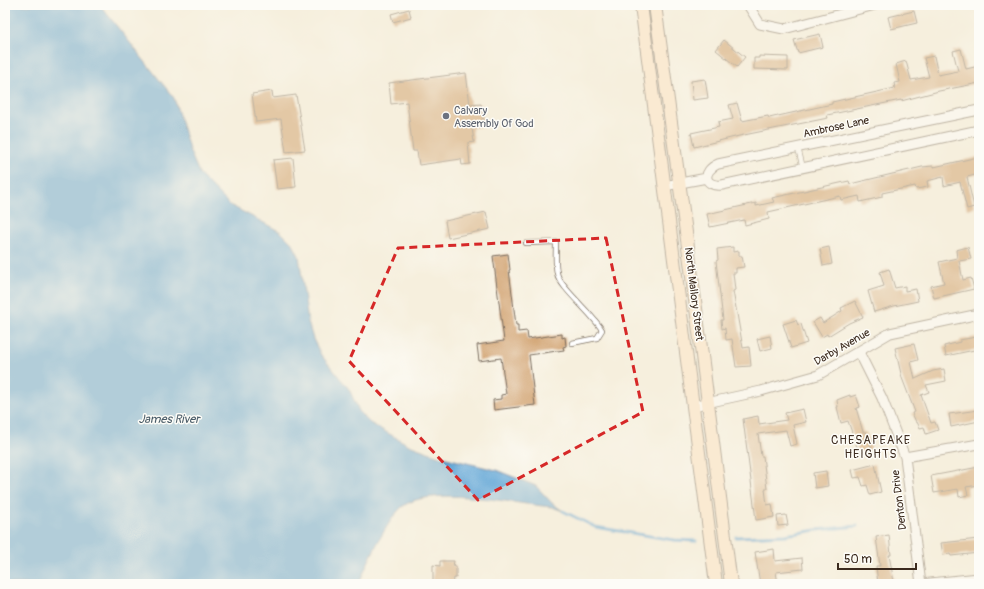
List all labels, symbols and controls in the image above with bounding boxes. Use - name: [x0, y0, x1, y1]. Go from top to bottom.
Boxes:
- place label: Calvary Assembly Of God: [454, 104, 534, 130]
- marker: Calvary Assembly Of God: [441, 111, 451, 121]
- street label: Ambrose Lane: [802, 114, 871, 140]
- street label: North Mallory Street: [682, 246, 706, 342]
- street label: Darby Avenue: [812, 326, 873, 368]
- water label: James River: [139, 412, 201, 427]
- district label: CHESAPEAKE HEIGHTS: [831, 433, 911, 462]
- street label: Denton Drive: [889, 469, 909, 531]
- scale bar: [838, 545, 916, 571]
- text: 50 m: [844, 552, 872, 567]

